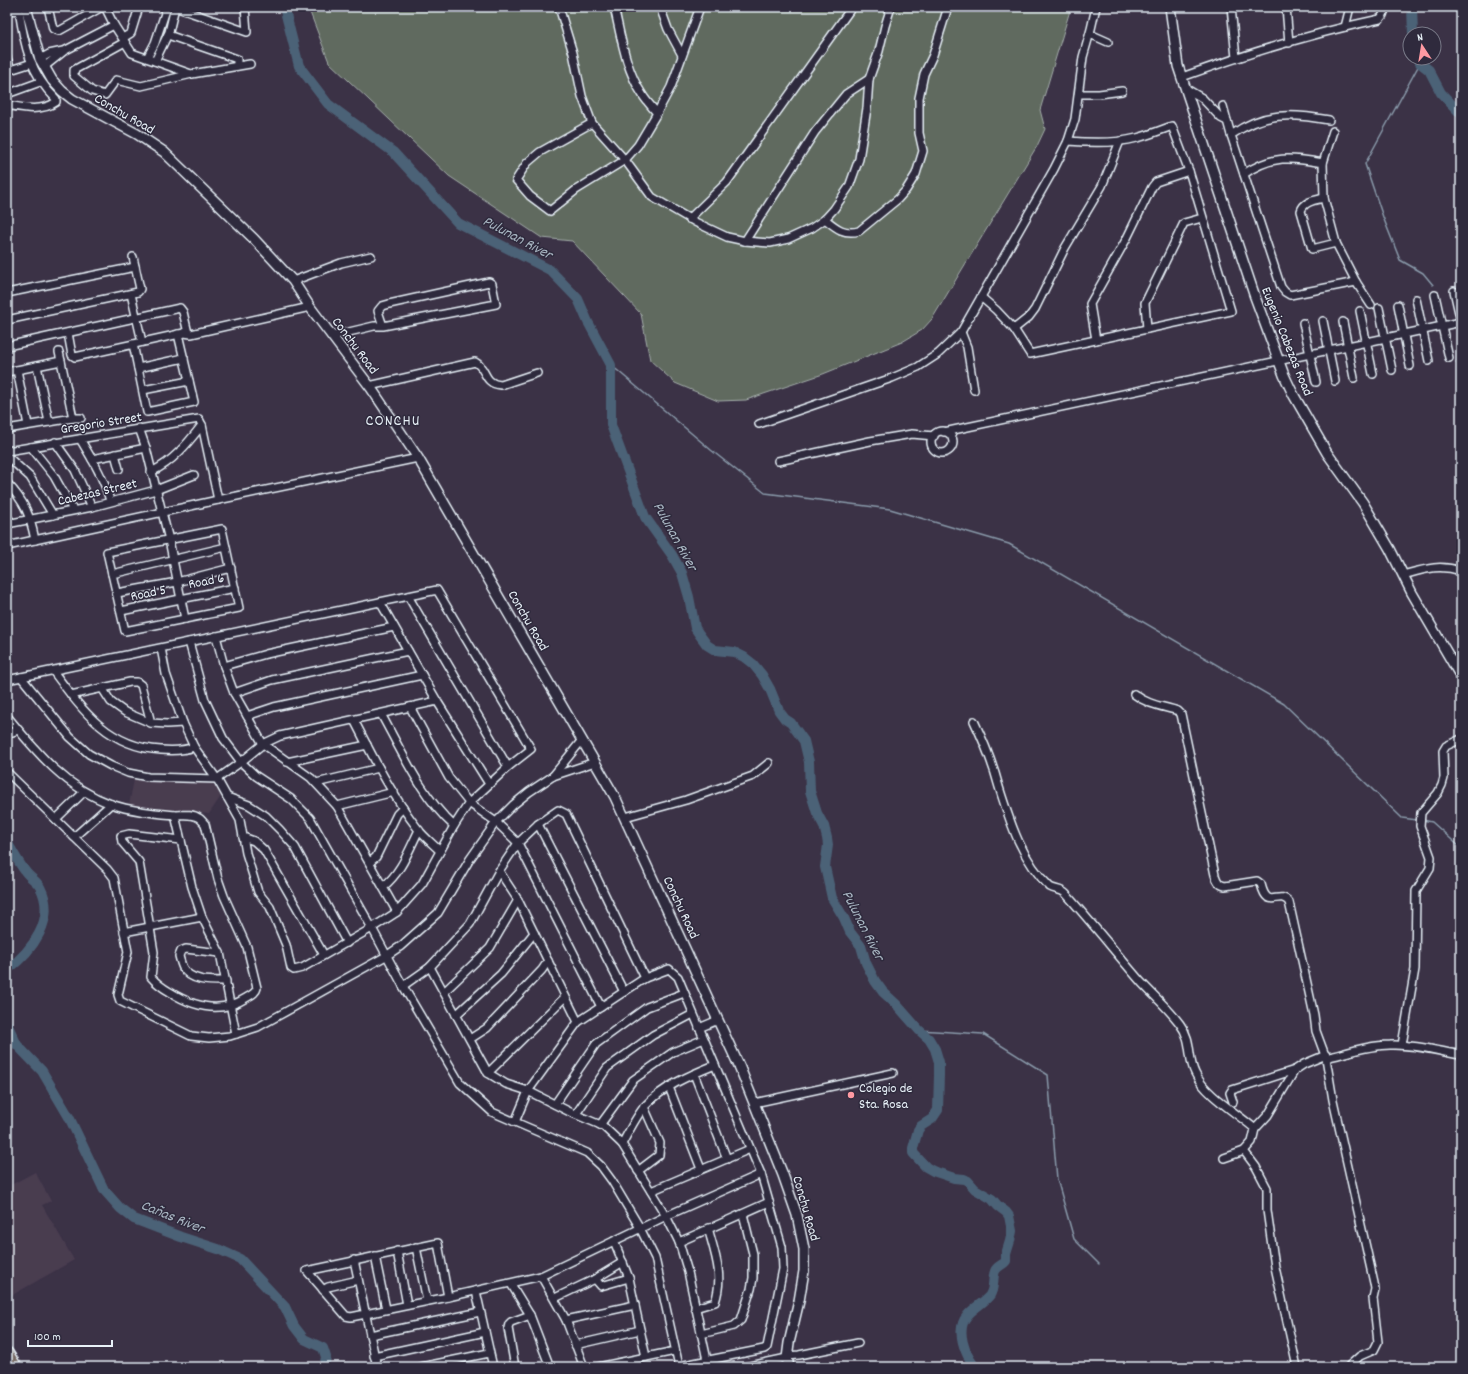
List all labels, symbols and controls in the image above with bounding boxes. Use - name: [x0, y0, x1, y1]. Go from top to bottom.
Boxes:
- north arrow: [1402, 26, 1442, 66]
- text: N: [1416, 30, 1425, 47]
- street label: Conchu Road: [90, 89, 158, 140]
- water label: Pulunan River: [478, 211, 557, 267]
- street label: Eugenio Cabezas Road: [1255, 284, 1317, 399]
- street label: Conchu Road: [326, 313, 383, 379]
- street label: Gregorio Street: [59, 408, 143, 440]
- district label: CONCHU: [366, 410, 420, 433]
- street label: Cabezas Street: [56, 474, 139, 512]
- water label: Pulunan River: [646, 498, 703, 577]
- street label: Road 6: [187, 569, 226, 595]
- street label: Road 5: [129, 580, 168, 607]
- street label: Conchu Road: [502, 587, 553, 655]
- street label: Conchu Road: [657, 873, 703, 942]
- water label: Pulunan River: [835, 887, 890, 966]
- place label: Colegio de Sta. Rosa: [859, 1079, 913, 1115]
- marker: Colegio de Sta. Rosa: [846, 1090, 856, 1100]
- street label: Conchu Road: [786, 1174, 824, 1244]
- water label: Cañas River: [137, 1195, 209, 1241]
- scale bar: [28, 1322, 112, 1348]
- text: 100 m: [34, 1329, 61, 1346]

